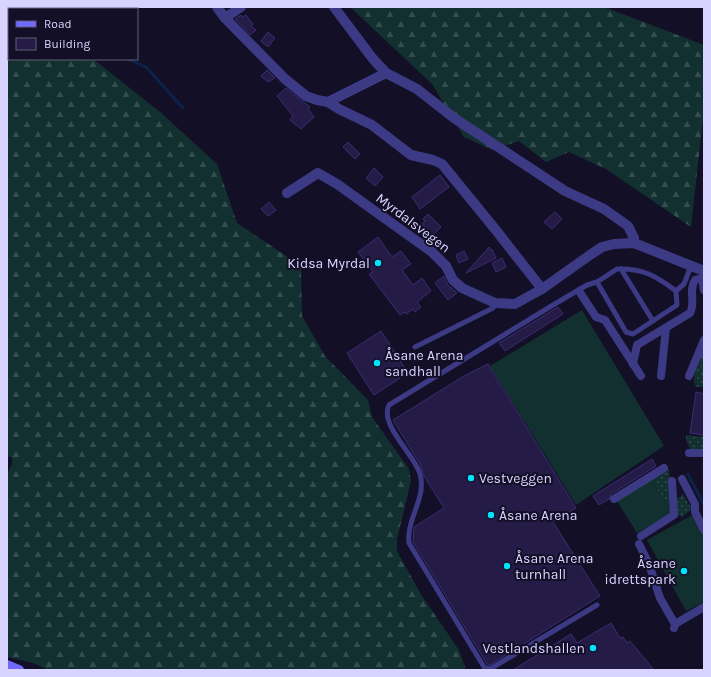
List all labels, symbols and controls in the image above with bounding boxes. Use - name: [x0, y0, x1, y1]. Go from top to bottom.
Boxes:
- legend: [8, 8, 138, 60]
- text: Road: [44, 17, 72, 31]
- text: Building: [44, 37, 91, 51]
- street label: Myrdalsvegen: [373, 190, 453, 256]
- place label: Kidsa Myrdal: [287, 255, 370, 272]
- marker: Kidsa Myrdal: [373, 258, 383, 268]
- place label: Åsane Arena sandhall: [385, 347, 464, 380]
- marker: Åsane Arena sandhall: [372, 358, 382, 368]
- place label: Vestveggen: [479, 470, 552, 487]
- marker: Vestveggen: [466, 473, 476, 483]
- place label: Åsane Arena: [499, 507, 578, 524]
- marker: Åsane Arena: [486, 510, 496, 520]
- place label: Åsane Arena turnhall: [515, 550, 594, 583]
- place label: Åsane idrettspark: [605, 555, 676, 588]
- marker: Åsane Arena turnhall: [502, 561, 512, 571]
- marker: Åsane idrettspark: [679, 566, 689, 576]
- place label: Vestlandshallen: [482, 640, 585, 657]
- marker: Vestlandshallen: [588, 643, 598, 653]

